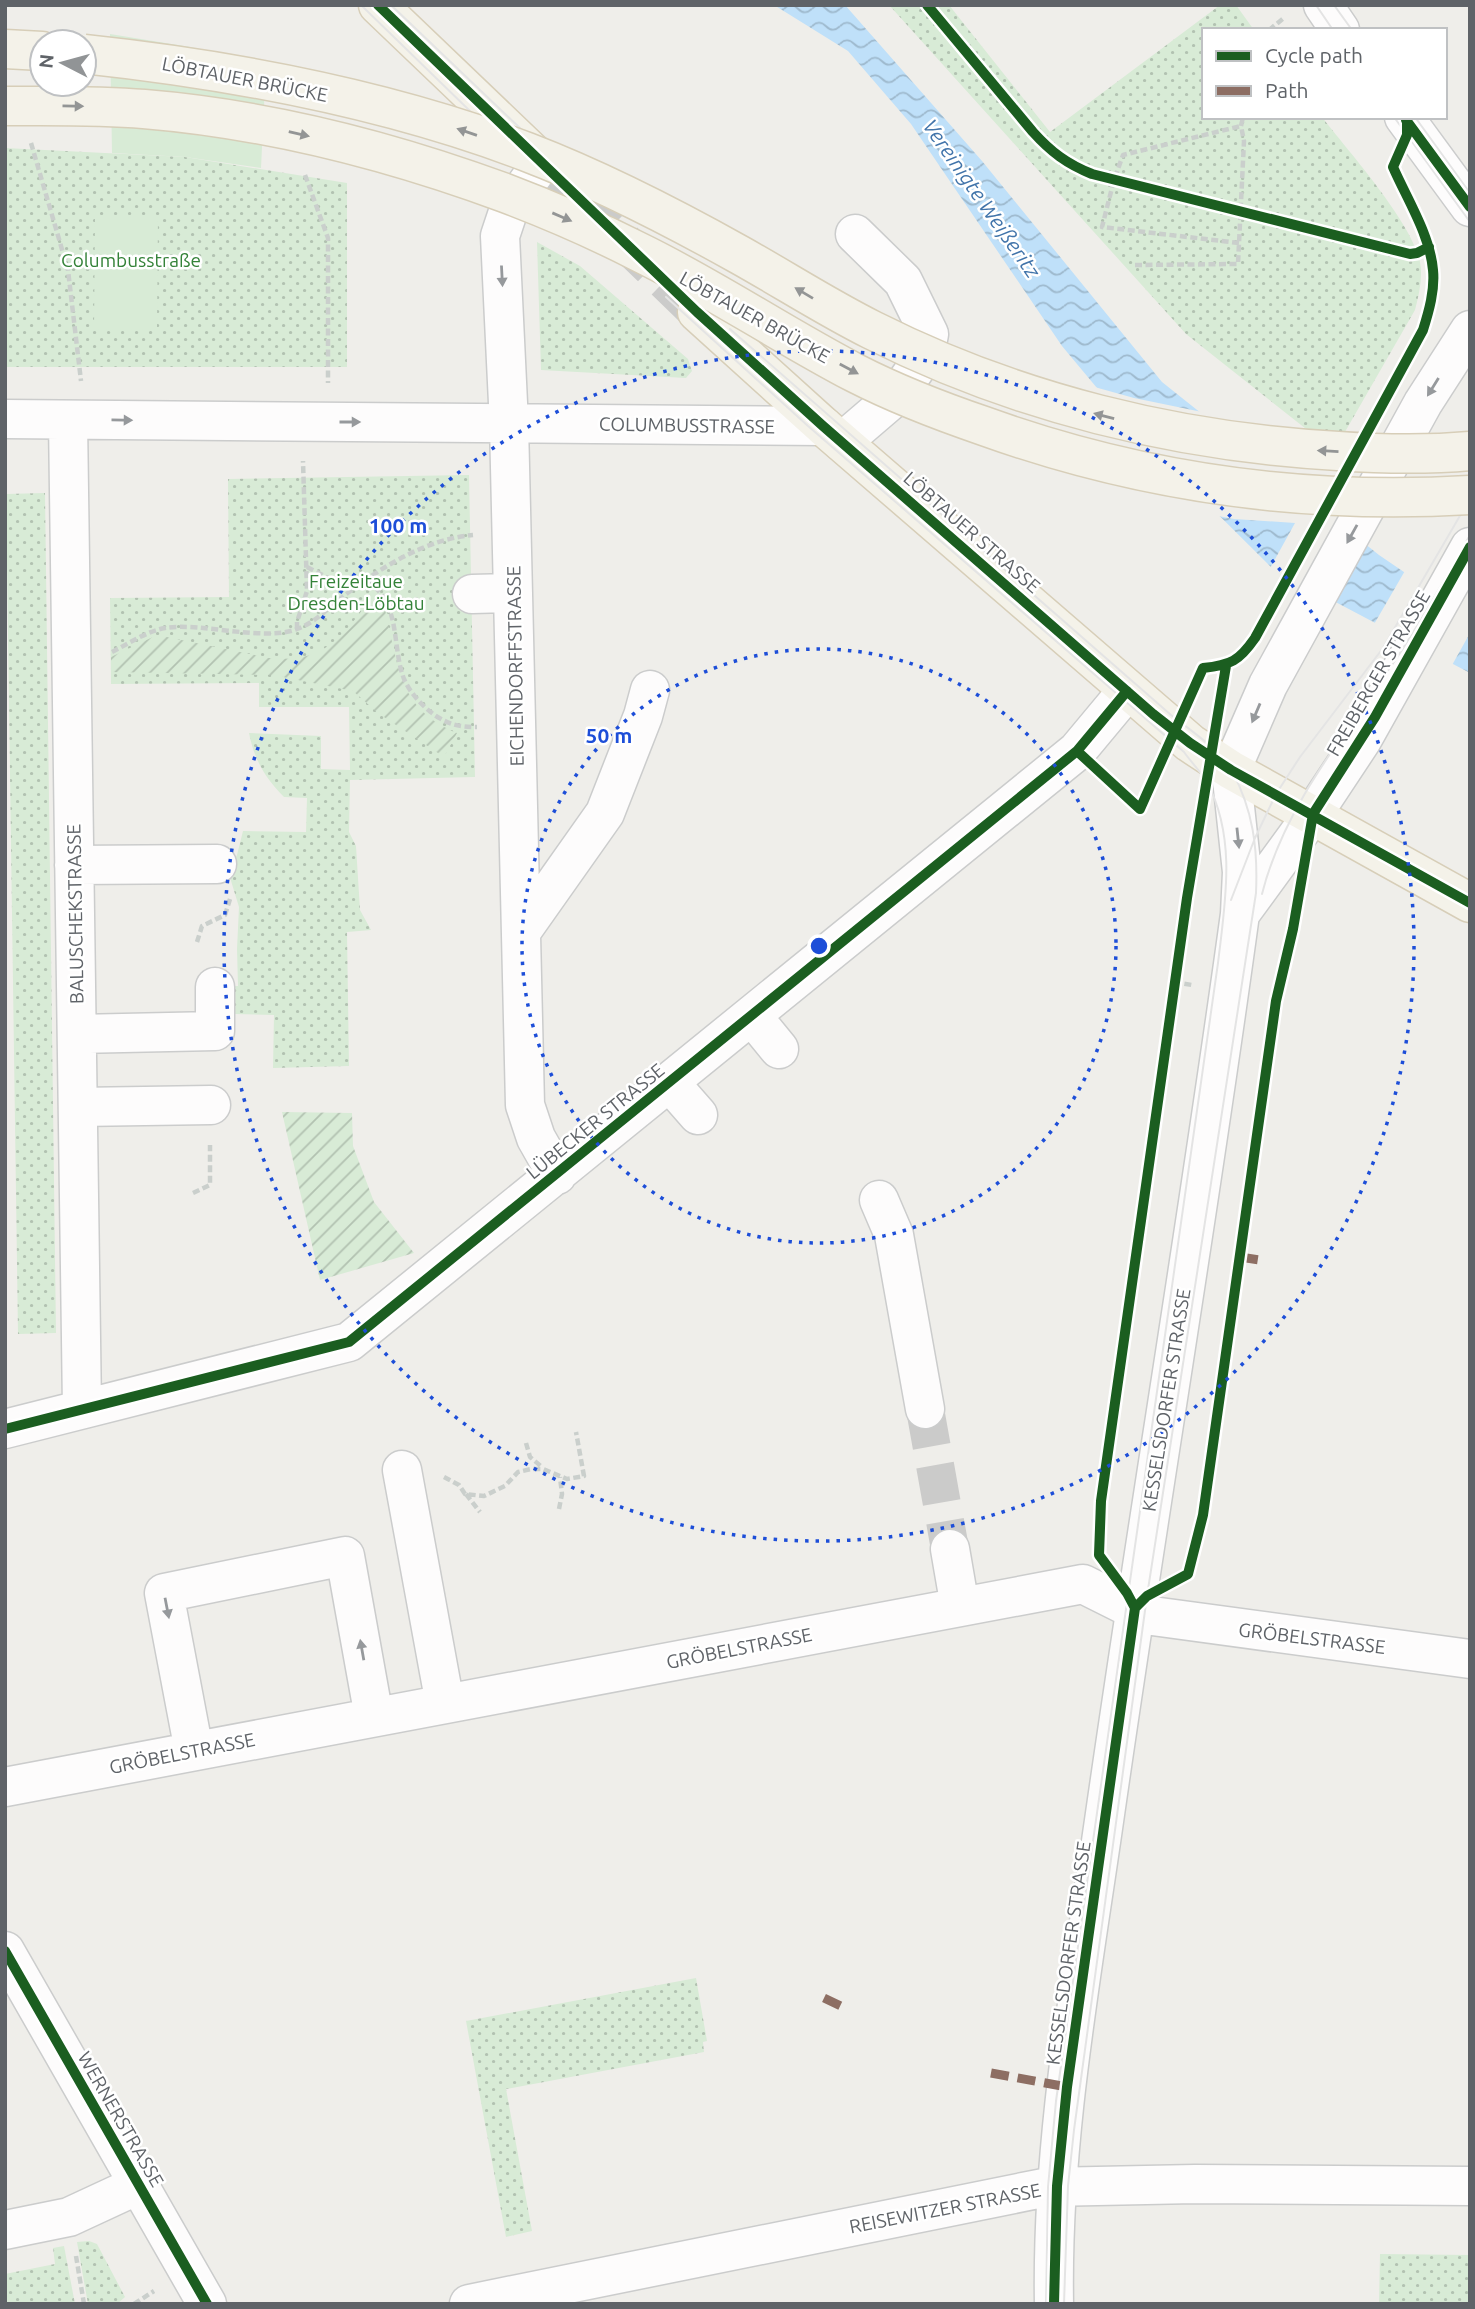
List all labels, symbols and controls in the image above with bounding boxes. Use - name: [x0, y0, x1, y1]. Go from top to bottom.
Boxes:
- north arrow: [28, 28, 98, 98]
- legend: [1202, 28, 1447, 119]
- text: Cycle path: [1265, 43, 1363, 67]
- street label: LÖBTAUER BRÜCKE: [160, 52, 330, 106]
- text: N: [34, 53, 58, 69]
- text: Path: [1265, 78, 1308, 102]
- one-way arrow: [63, 100, 85, 112]
- water label: Vereinigte Weißeritz: [918, 114, 1047, 283]
- one-way arrow: [456, 126, 477, 137]
- one-way arrow: [288, 128, 310, 139]
- one-way arrow: [552, 211, 573, 222]
- park label: Columbusstraße: [61, 249, 201, 271]
- one-way arrow: [497, 265, 508, 287]
- street label: LÖBTAUER BRÜCKE: [676, 267, 834, 367]
- one-way arrow: [794, 286, 813, 299]
- one-way arrow: [839, 364, 859, 375]
- one-way arrow: [1426, 378, 1439, 397]
- one-way arrow: [1093, 410, 1115, 421]
- street label: COLUMBUSSTRASSE: [599, 412, 775, 438]
- one-way arrow: [112, 414, 134, 426]
- one-way arrow: [339, 416, 361, 428]
- one-way arrow: [1317, 445, 1339, 456]
- street label: LÖBTAUER STRASSE: [899, 467, 1045, 597]
- text: 100 m: [369, 513, 427, 537]
- one-way arrow: [1347, 524, 1358, 544]
- street label: EICHENDORFFSTRASSE: [502, 565, 528, 767]
- park label: Freizeitaue Dresden-Löbtau: [287, 570, 425, 614]
- street label: FREIBERGER STRASSE: [1322, 586, 1434, 760]
- one-way arrow: [1250, 703, 1262, 723]
- text: 50 m: [586, 723, 632, 747]
- street label: BALUSCHEKSTRASSE: [62, 824, 88, 1004]
- one-way arrow: [1233, 827, 1244, 849]
- centre of rings: [807, 934, 831, 958]
- street label: LÜBECKER STRASSE: [522, 1059, 668, 1183]
- street label: KESSELSDORFER STRASSE: [1137, 1287, 1195, 1513]
- one-way arrow: [162, 1597, 173, 1619]
- street label: GRÖBELSTRASSE: [1237, 1618, 1387, 1658]
- street label: GRÖBELSTRASSE: [664, 1623, 814, 1673]
- one-way arrow: [356, 1639, 367, 1661]
- street label: GRÖBELSTRASSE: [107, 1728, 257, 1778]
- street label: KESSELSDORFER STRASSE: [1041, 1840, 1095, 2066]
- street label: WERNERSTRASSE: [73, 2048, 169, 2190]
- street label: REISEWITZER STRASSE: [847, 2179, 1043, 2237]

